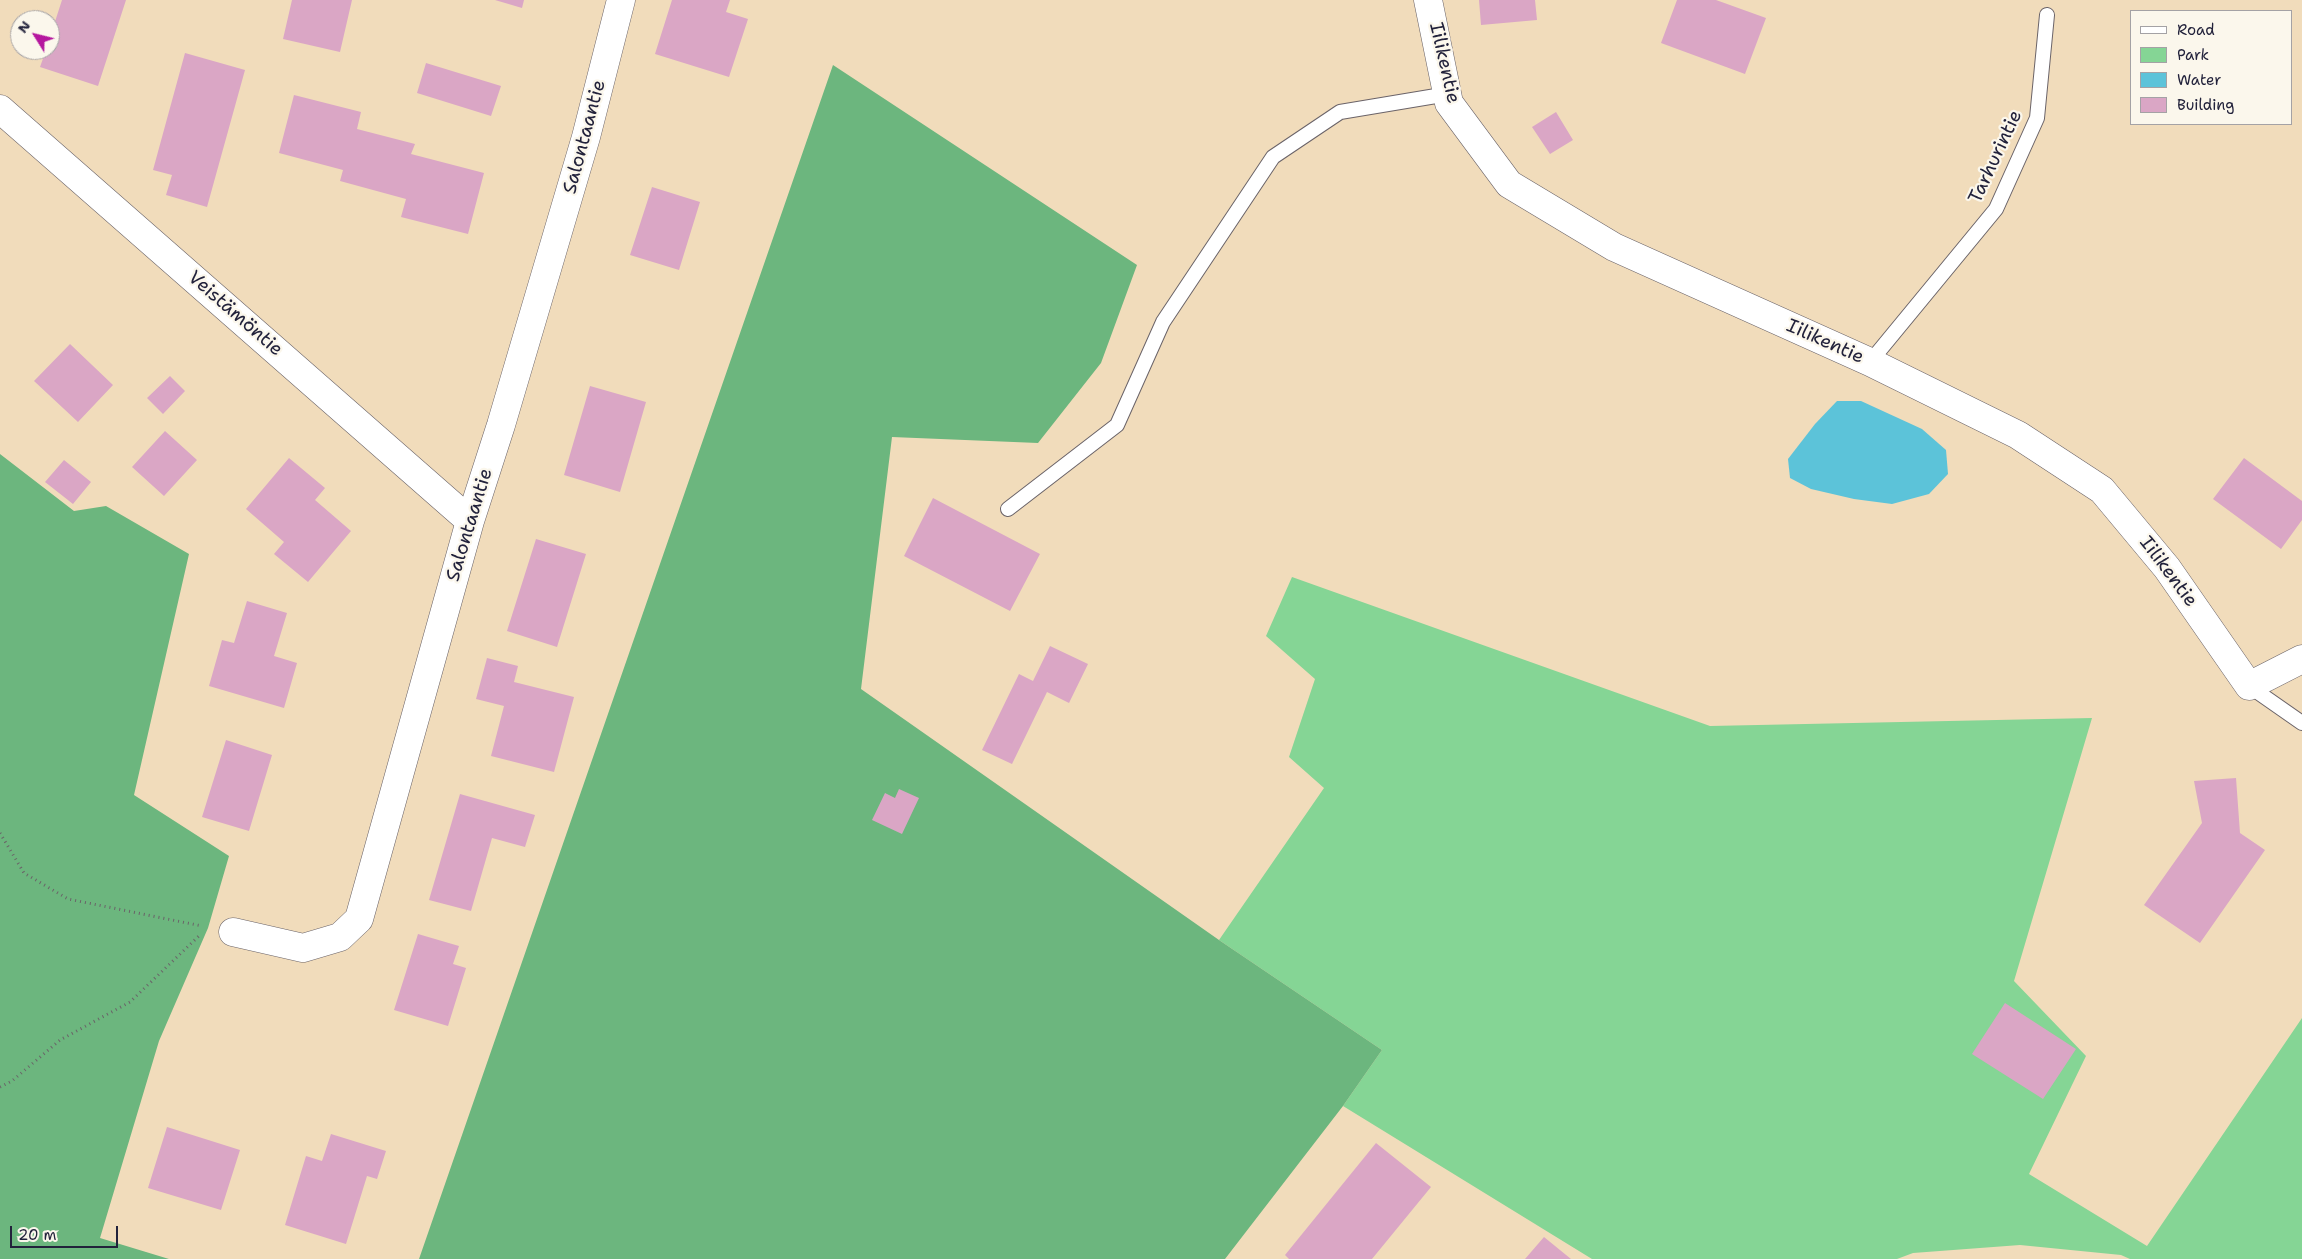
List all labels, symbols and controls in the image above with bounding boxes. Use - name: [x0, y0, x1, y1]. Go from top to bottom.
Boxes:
- north arrow: [10, 10, 60, 60]
- legend: [2130, 10, 2292, 125]
- text: N: [13, 17, 34, 37]
- street label: Iilikentie: [1424, 20, 1464, 106]
- text: Road: [2177, 20, 2215, 40]
- text: Park: [2177, 45, 2209, 65]
- text: Water: [2177, 70, 2221, 90]
- street label: Salontaantie: [559, 78, 611, 196]
- text: Building: [2177, 95, 2234, 115]
- street label: Tarhurintie: [1964, 107, 2028, 207]
- street label: Veistämöntie: [183, 267, 287, 361]
- street label: Iilikentie: [1783, 315, 1867, 369]
- street label: Salontaantie: [442, 466, 498, 584]
- street label: Iilikentie: [2134, 532, 2202, 612]
- scale bar: [12, 1216, 120, 1248]
- text: 20 m: [18, 1225, 57, 1245]

